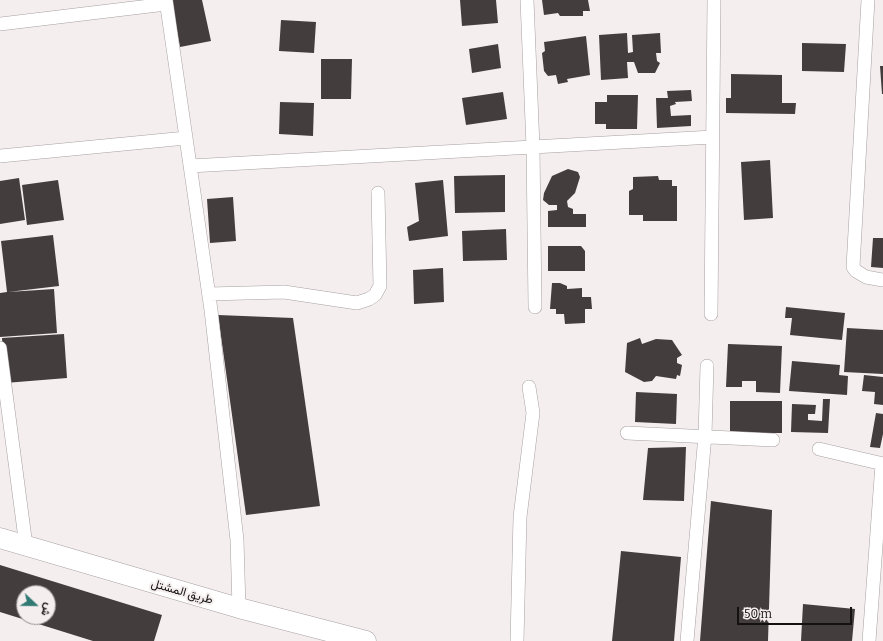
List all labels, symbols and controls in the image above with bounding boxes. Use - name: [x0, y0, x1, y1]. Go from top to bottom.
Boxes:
- street label: طريق المشتل: [149, 576, 215, 608]
- north arrow: [16, 585, 56, 625]
- scale bar: [739, 599, 854, 625]
- text: ش: [38, 601, 55, 618]
- text: 50 m: [744, 607, 772, 621]

